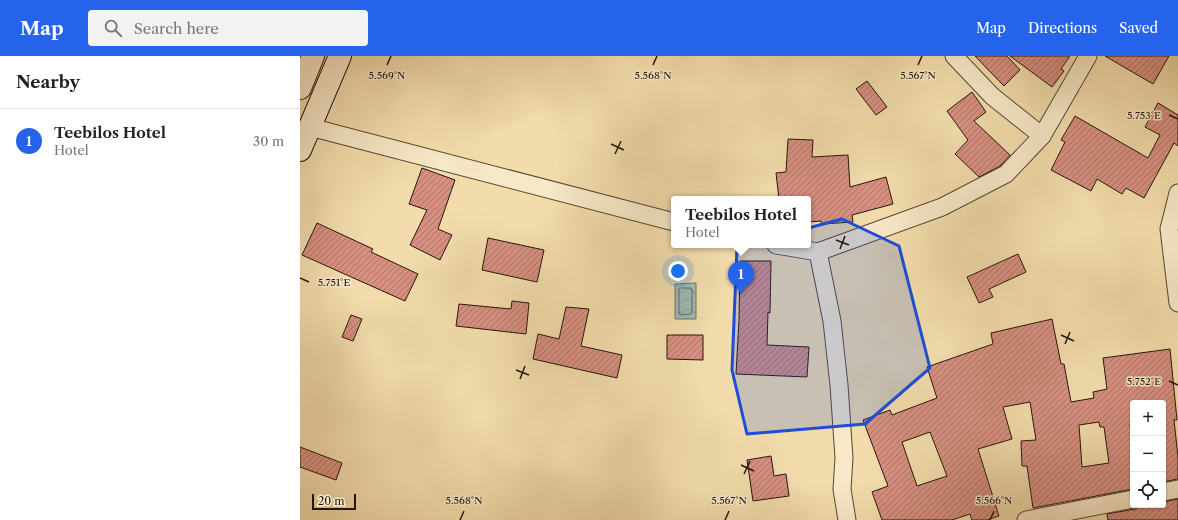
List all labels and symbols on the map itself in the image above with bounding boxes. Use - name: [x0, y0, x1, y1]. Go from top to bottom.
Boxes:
- text: 5.569°N: [369, 69, 405, 82]
- text: 5.568°N: [635, 69, 671, 82]
- text: 5.567°N: [900, 69, 936, 82]
- text: 5.753°E: [1127, 109, 1161, 122]
- your location: [668, 261, 688, 281]
- pin: 1: [728, 261, 754, 294]
- text: 5.751°E: [318, 276, 350, 289]
- text: 5.752°E: [1127, 375, 1161, 388]
- scale bar: [312, 492, 356, 511]
- text: 5.568°N: [446, 494, 482, 507]
- text: 5.567°N: [711, 494, 747, 507]
- text: 5.566°N: [976, 494, 1012, 507]

